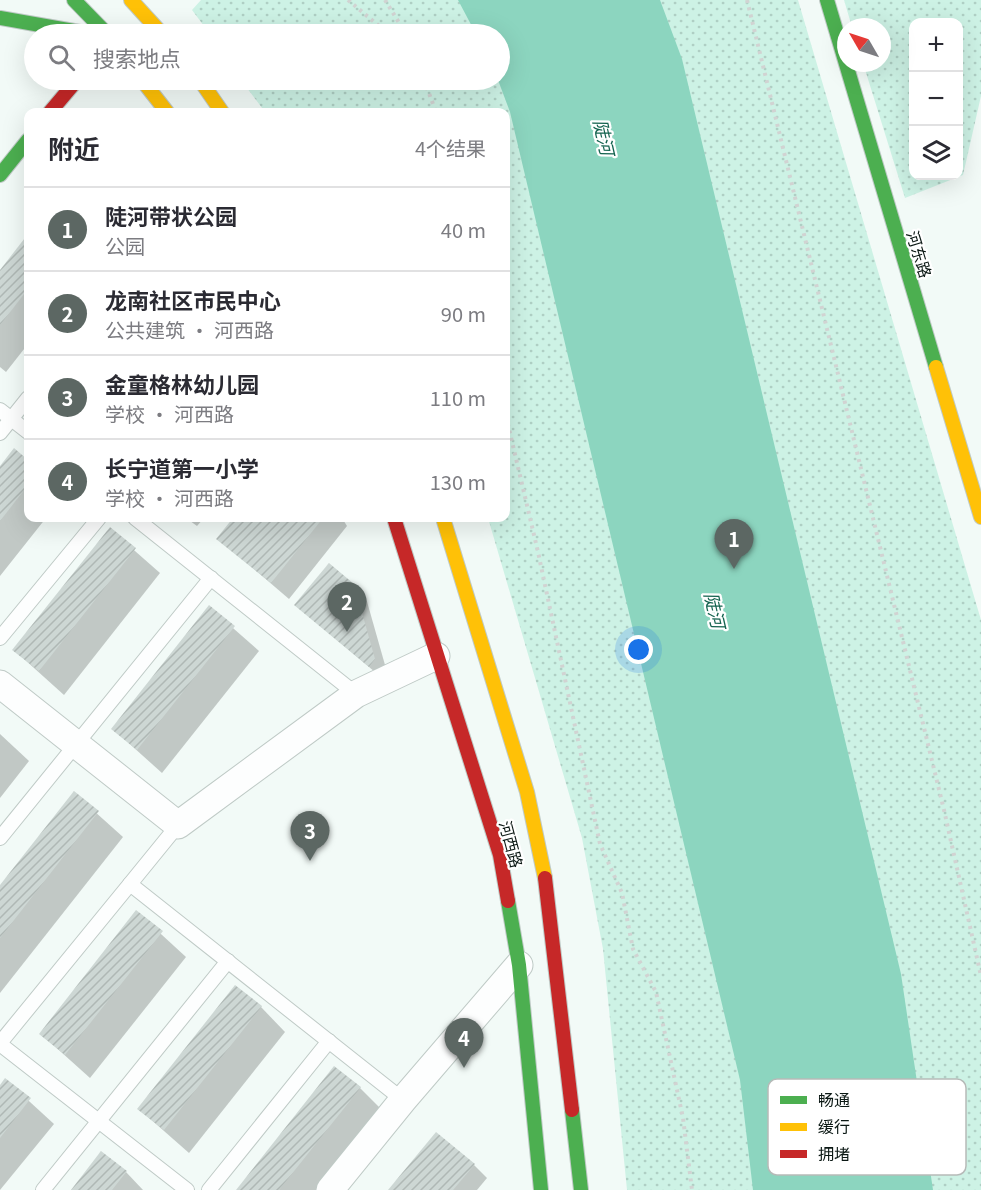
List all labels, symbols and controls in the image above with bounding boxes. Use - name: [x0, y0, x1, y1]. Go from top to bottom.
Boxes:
- north arrow: [837, 18, 891, 72]
- map controls: [909, 18, 963, 180]
- button: +: [909, 18, 963, 72]
- search box: [24, 24, 510, 90]
- icon: search: [45, 41, 78, 74]
- text: 搜索地点: [93, 41, 181, 73]
- button: −: [909, 72, 963, 126]
- water label: 陡河: [588, 117, 622, 160]
- button: layers: [909, 126, 963, 180]
- text: 附近: [48, 129, 100, 166]
- text: 4个结果: [415, 133, 486, 162]
- text: 陡河带状公园: [105, 199, 237, 231]
- text: 1: [62, 215, 73, 244]
- text: 40 m: [441, 215, 486, 244]
- street label: 河东路: [902, 228, 938, 280]
- text: 公园: [105, 231, 145, 260]
- text: 龙南社区市民中心: [105, 283, 281, 315]
- text: 2: [62, 299, 73, 328]
- text: 90 m: [441, 299, 486, 328]
- text: 公共建筑 · 河西路: [105, 315, 274, 344]
- text: 金童格林幼儿园: [105, 367, 259, 399]
- text: 3: [62, 383, 73, 412]
- text: 110 m: [430, 383, 486, 412]
- text: 学校 · 河西路: [105, 399, 234, 428]
- text: 长宁道第一小学: [105, 451, 259, 483]
- text: 4: [62, 467, 73, 496]
- text: 130 m: [430, 467, 486, 496]
- text: 学校 · 河西路: [105, 483, 234, 512]
- pin: 1: [714, 520, 754, 569]
- pin: 2: [328, 582, 366, 632]
- water label: 陡河: [699, 590, 733, 633]
- your location: [624, 635, 653, 664]
- pin: 3: [290, 812, 330, 861]
- street label: 河西路: [494, 818, 530, 870]
- pin: 4: [444, 1018, 484, 1068]
- legend: [768, 1079, 966, 1175]
- text: 畅通: [818, 1087, 850, 1111]
- text: 缓行: [818, 1114, 850, 1138]
- text: 拥堵: [818, 1141, 850, 1165]

